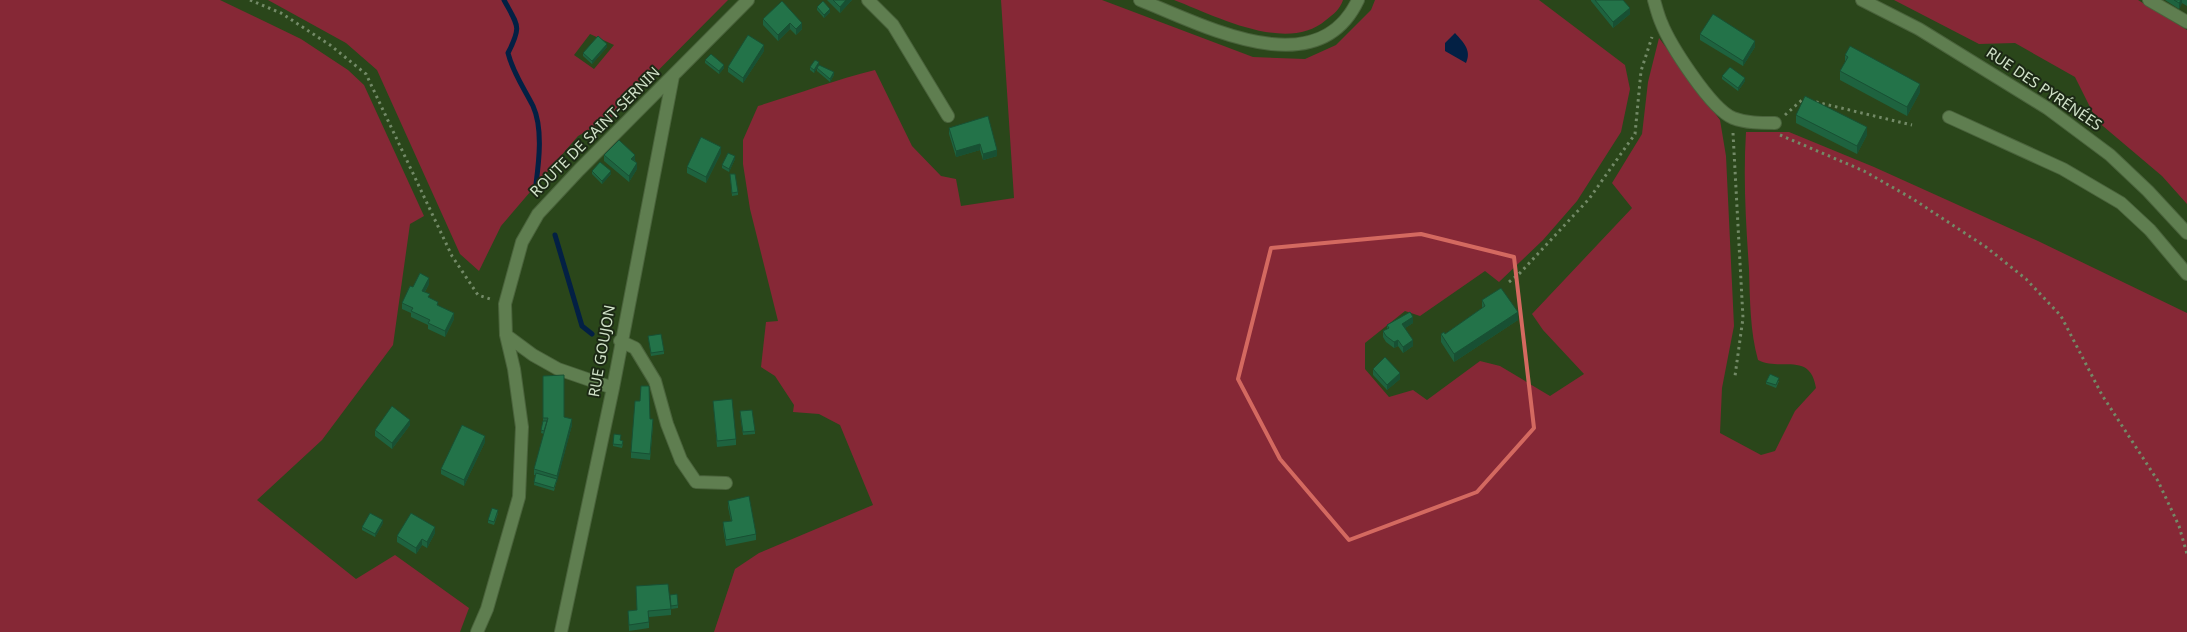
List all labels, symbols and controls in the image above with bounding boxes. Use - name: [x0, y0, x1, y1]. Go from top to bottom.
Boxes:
- street label: RUE DES PYRÉNÉES: [1983, 42, 2106, 134]
- street label: ROUTE DE SAINT-SERNIN: [525, 62, 664, 201]
- street label: RUE GOUJON: [583, 303, 619, 399]

